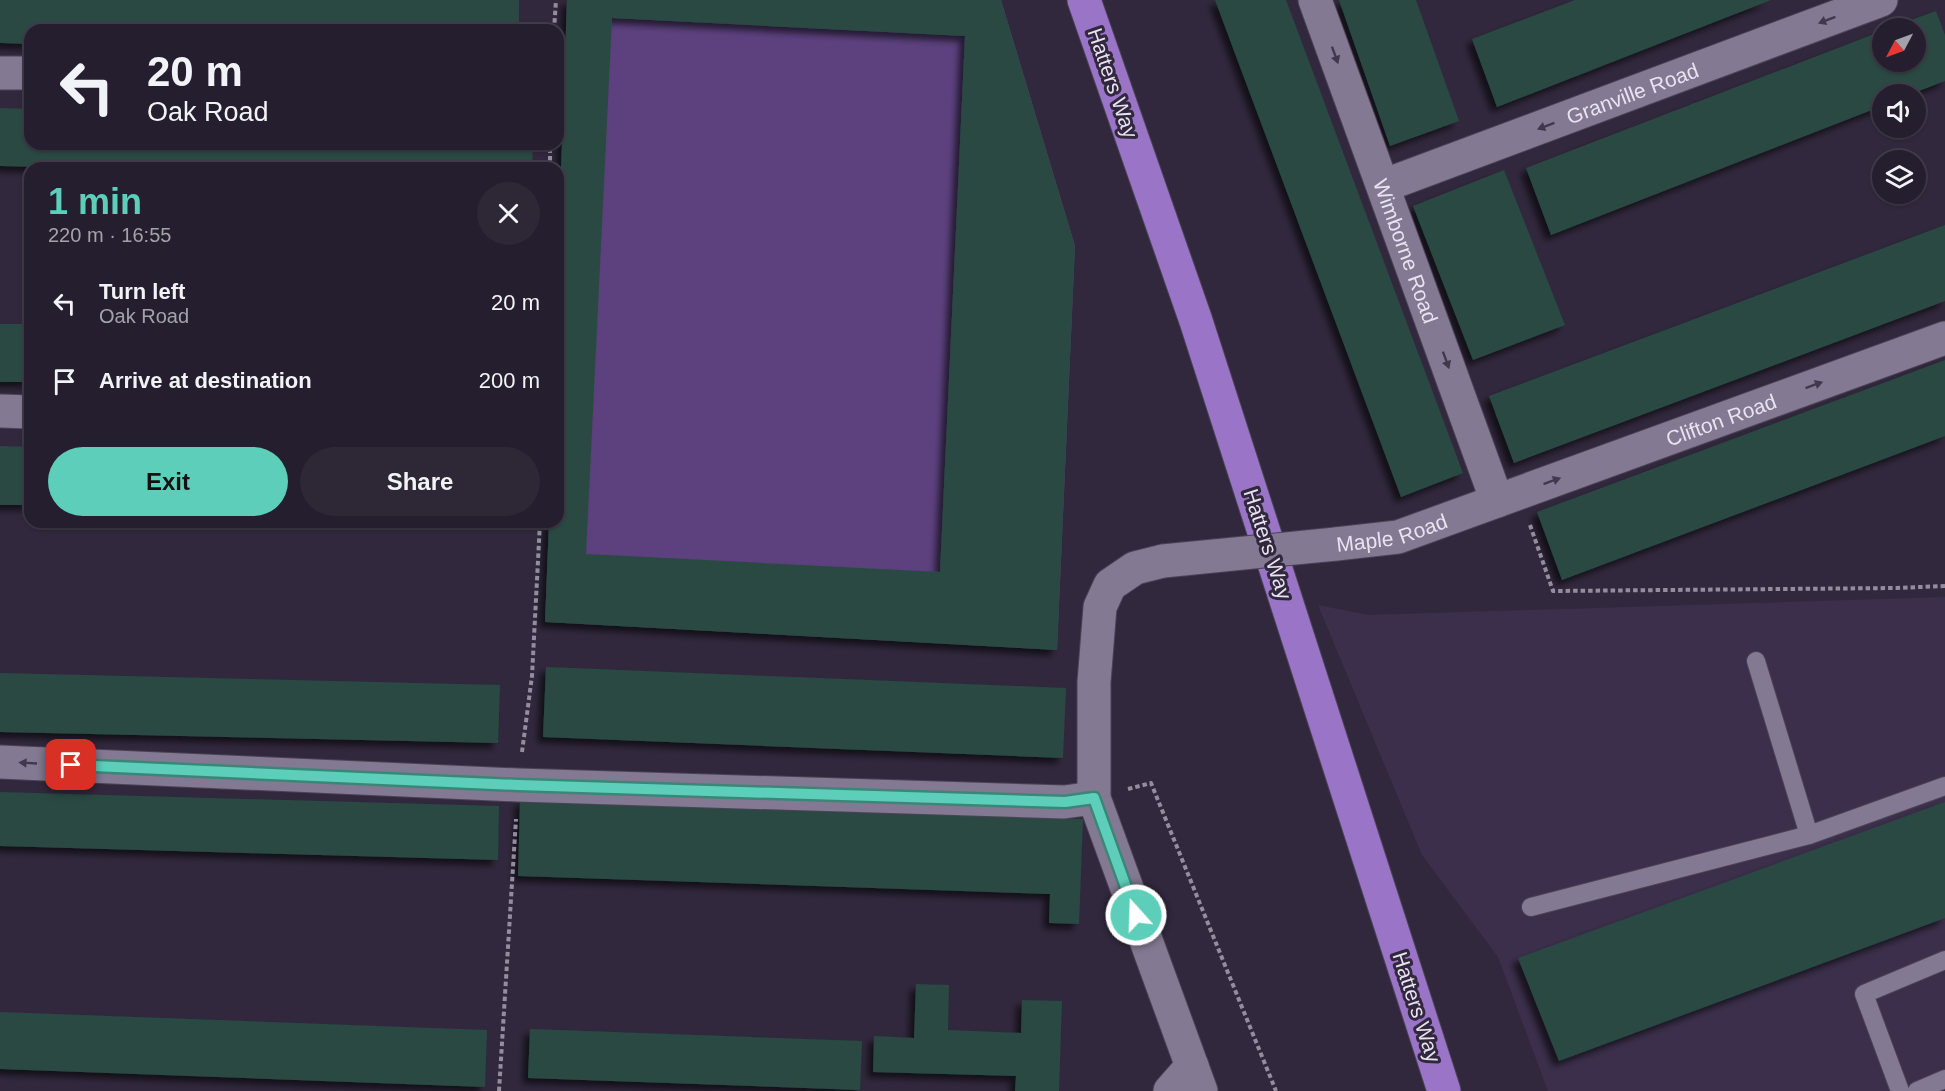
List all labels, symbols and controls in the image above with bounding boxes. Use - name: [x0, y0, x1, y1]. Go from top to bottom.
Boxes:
- one-way arrow: [1817, 16, 1835, 26]
- north arrow: [1872, 18, 1926, 72]
- map controls: [1872, 18, 1926, 204]
- street label: Hatters Way: [1083, 25, 1143, 141]
- one-way arrow: [1331, 46, 1340, 64]
- icon: left: [48, 48, 126, 126]
- text: 20 m: [147, 48, 243, 95]
- street label: Granville Road: [1563, 58, 1701, 128]
- button: sound: [1872, 84, 1926, 138]
- text: Oak Road: [147, 97, 269, 127]
- one-way arrow: [1536, 121, 1554, 131]
- button: layers: [1872, 150, 1926, 204]
- street label: Wimborne Road: [1369, 176, 1443, 326]
- text: 1 min: [48, 181, 142, 222]
- button: close: [477, 182, 540, 245]
- text: 220 m · 16:55: [48, 224, 171, 246]
- text: Turn left: [99, 279, 185, 304]
- icon: left: [48, 287, 81, 320]
- text: 20 m: [491, 290, 540, 315]
- text: Oak Road: [99, 305, 189, 327]
- one-way arrow: [1441, 351, 1451, 369]
- icon: arrive: [48, 365, 81, 398]
- text: Arrive at destination: [99, 368, 312, 393]
- text: 200 m: [479, 368, 540, 393]
- one-way arrow: [1805, 380, 1823, 390]
- street label: Clifton Road: [1663, 389, 1779, 450]
- button: Exit: [48, 447, 288, 516]
- button: Share: [300, 447, 540, 516]
- one-way arrow: [1543, 475, 1561, 485]
- street label: Hatters Way: [1239, 486, 1297, 603]
- street label: Maple Road: [1335, 509, 1450, 555]
- pin: [45, 739, 96, 790]
- icon: arrive: [54, 748, 87, 781]
- one-way arrow: [19, 759, 38, 768]
- position arrow: [1104, 883, 1168, 947]
- street label: Hatters Way: [1388, 949, 1446, 1066]

